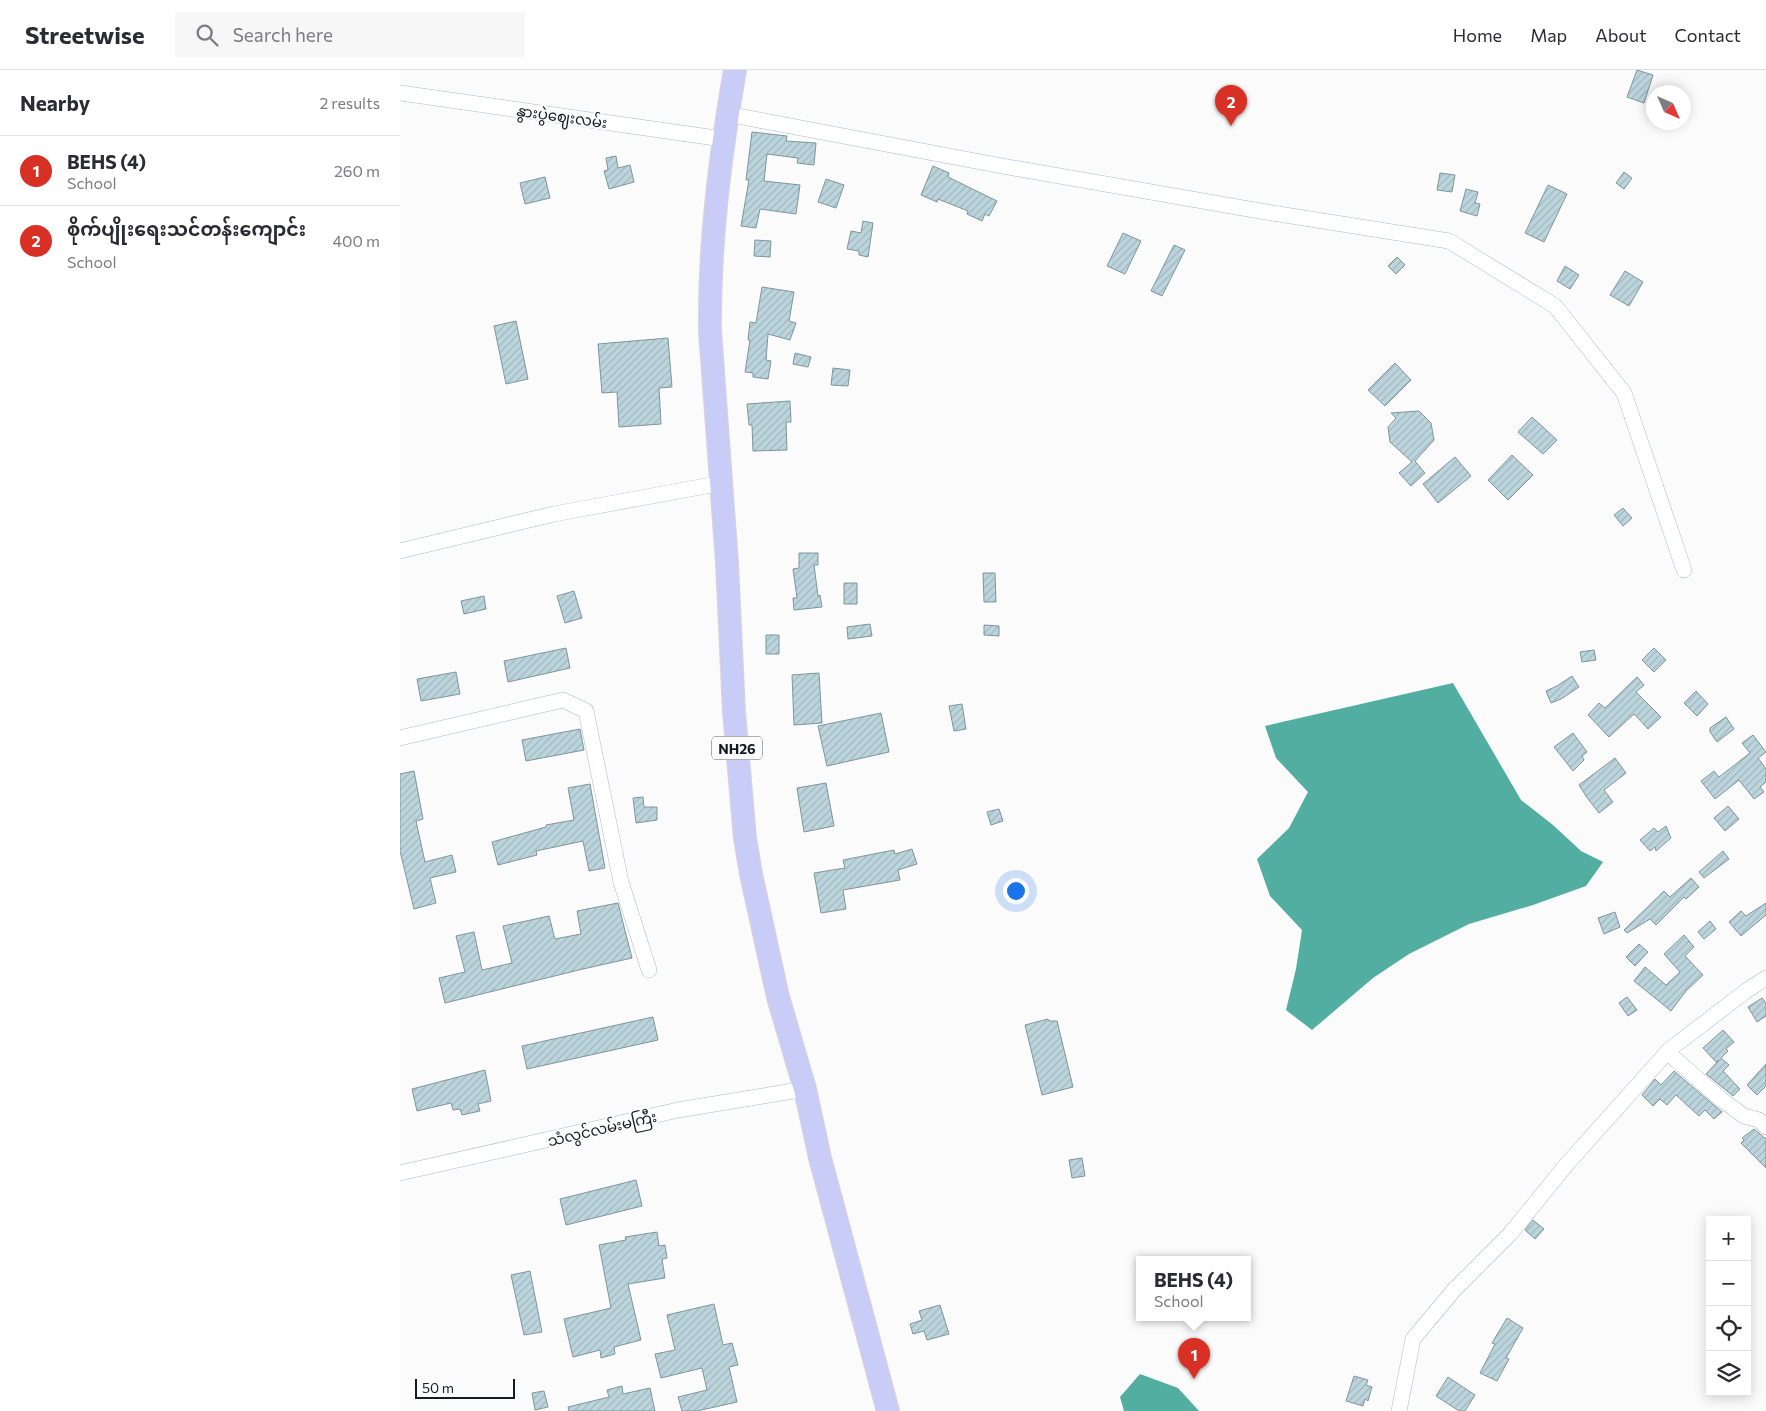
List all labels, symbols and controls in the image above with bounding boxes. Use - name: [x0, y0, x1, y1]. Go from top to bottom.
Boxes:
- search box: [175, 12, 525, 57]
- text: Streetwise: [25, 20, 145, 49]
- icon: search: [193, 21, 221, 49]
- text: Search here: [233, 23, 333, 46]
- text: Home: [1453, 24, 1502, 46]
- text: Map: [1530, 24, 1567, 46]
- text: About: [1595, 24, 1647, 46]
- text: Contact: [1675, 24, 1741, 46]
- pin: 2: [1215, 85, 1247, 126]
- north arrow: [1646, 85, 1691, 130]
- text: Nearby: [20, 90, 90, 115]
- text: 2 results: [319, 93, 380, 112]
- street label: နွားပွဲဈေးလမ်း: [515, 101, 608, 135]
- text: BEHS (4): [67, 150, 146, 173]
- text: 1: [32, 161, 40, 180]
- text: 260 m: [334, 161, 380, 180]
- text: School: [67, 173, 117, 192]
- text: စိုက်ပျိုးရေးသင်တန်းကျောင်း: [67, 217, 306, 240]
- text: 2: [31, 231, 41, 250]
- text: 400 m: [332, 231, 380, 250]
- text: School: [67, 252, 117, 271]
- road number: NH26: [712, 736, 762, 760]
- your location: [1003, 878, 1029, 904]
- street label: သံလွင်လမ်းမကြီး: [546, 1107, 659, 1153]
- map controls: [1706, 1216, 1751, 1396]
- button: +: [1706, 1216, 1751, 1261]
- popup: [1136, 1256, 1251, 1321]
- button: −: [1706, 1261, 1751, 1306]
- text: BEHS (4): [1154, 1268, 1233, 1291]
- text: School: [1154, 1291, 1204, 1310]
- button: locate: [1706, 1306, 1751, 1351]
- pin: 1: [1178, 1338, 1210, 1379]
- button: layers: [1706, 1351, 1751, 1396]
- scale bar: [415, 1376, 515, 1399]
- text: 50 m: [422, 1379, 454, 1396]

